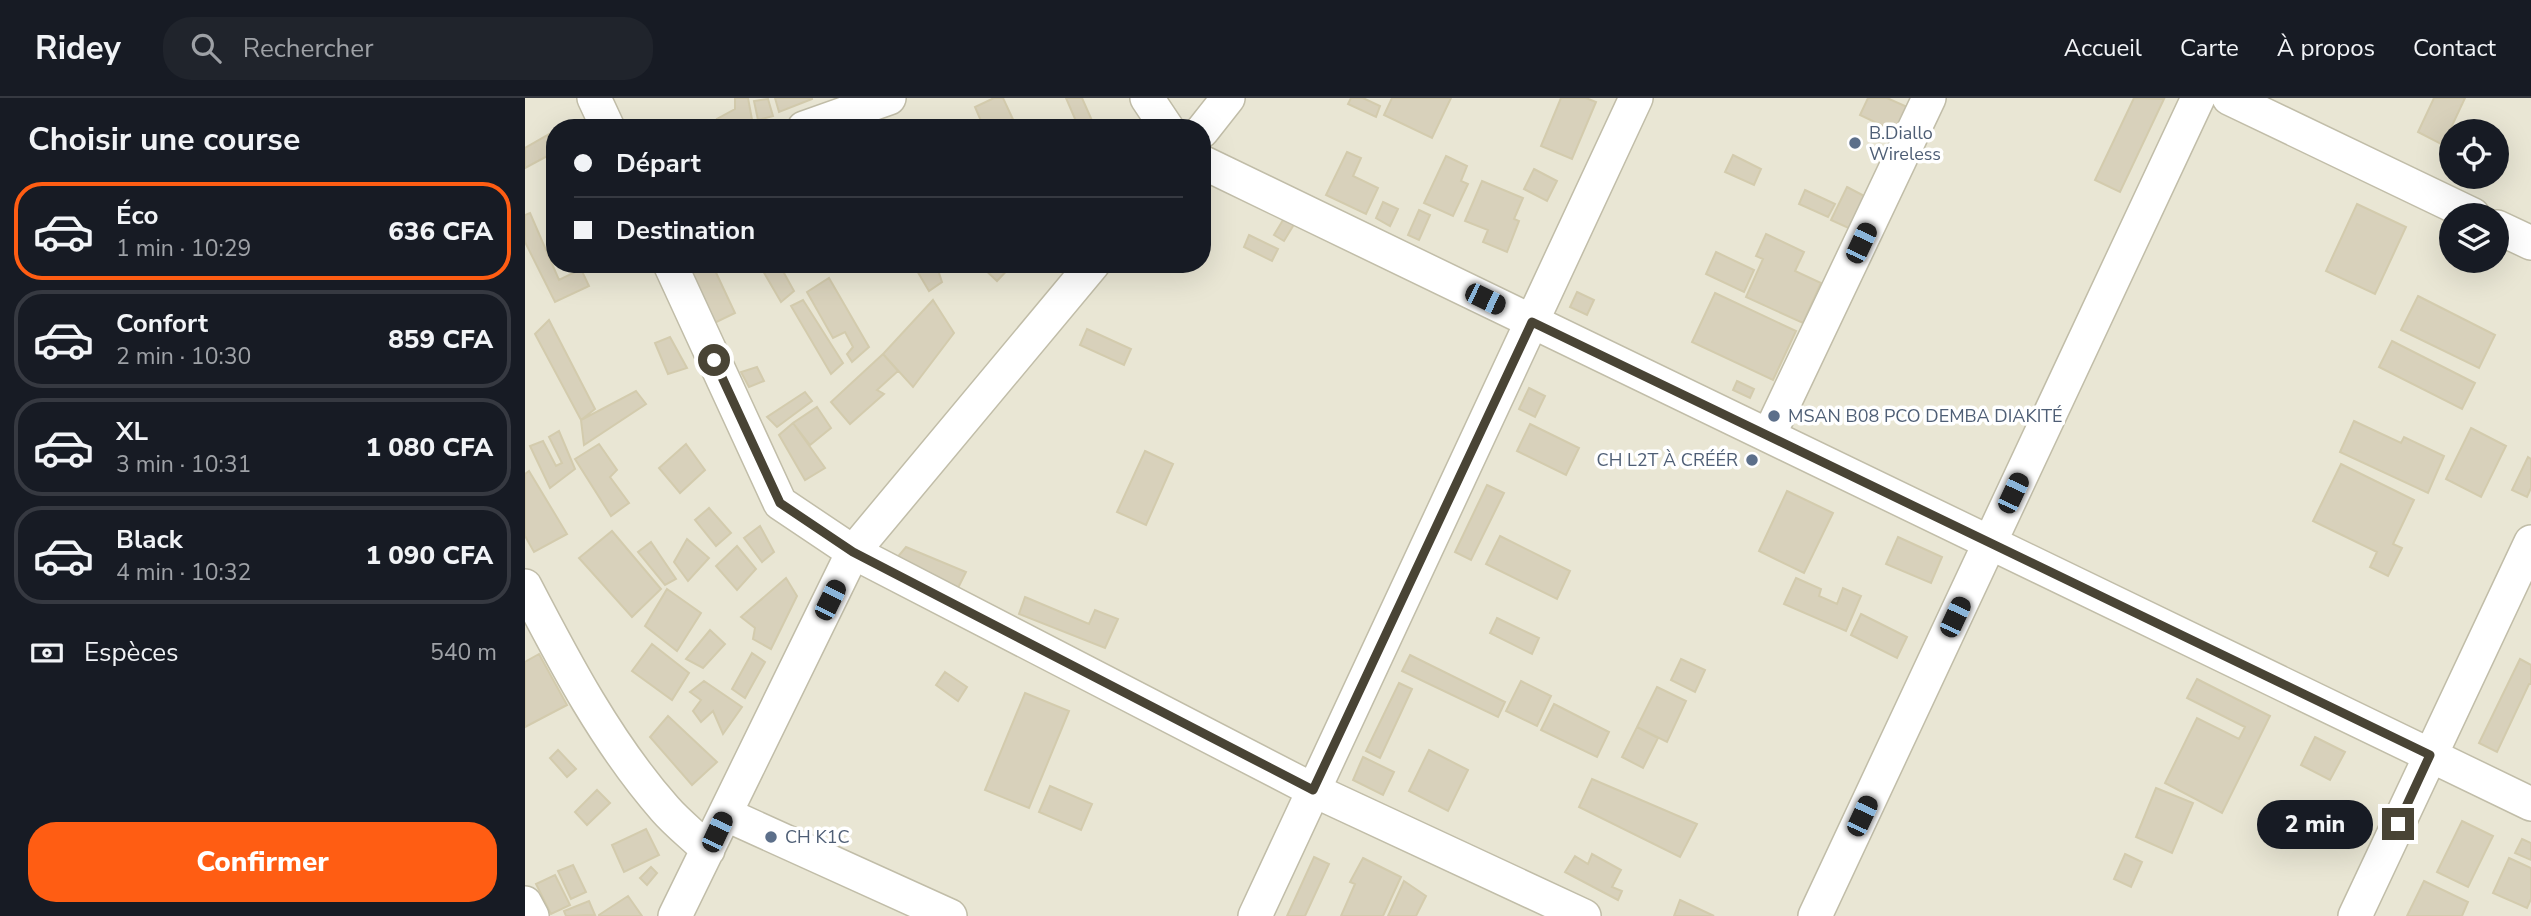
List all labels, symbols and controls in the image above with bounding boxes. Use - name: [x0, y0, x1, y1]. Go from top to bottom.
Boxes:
- search box: [163, 17, 653, 80]
- text: Ridey: [35, 26, 121, 71]
- icon: search: [187, 29, 225, 67]
- text: Rechercher: [243, 31, 374, 66]
- text: Accueil: [2064, 32, 2142, 64]
- text: Carte: [2180, 32, 2239, 64]
- text: À propos: [2277, 32, 2375, 64]
- text: Contact: [2413, 32, 2496, 64]
- text: Choisir une course: [28, 118, 300, 161]
- map controls: [2439, 119, 2509, 273]
- button: locate: [2439, 119, 2509, 189]
- place label: B.Diallo Wireless: [1869, 121, 1941, 166]
- marker: B.Diallo Wireless: [1847, 135, 1863, 151]
- text: Départ: [616, 146, 701, 181]
- text: Éco: [116, 198, 158, 233]
- icon: car: [32, 200, 95, 263]
- button: layers: [2439, 203, 2509, 273]
- text: Destination: [616, 213, 755, 248]
- text: 636 CFA: [388, 214, 493, 249]
- car: [1843, 220, 1880, 266]
- text: 1 min · 10:29: [116, 233, 251, 264]
- car: [1462, 280, 1509, 318]
- text: Confort: [116, 306, 208, 341]
- icon: car: [32, 308, 95, 371]
- text: 859 CFA: [388, 322, 493, 357]
- text: 2 min · 10:30: [116, 341, 251, 372]
- route start: [698, 344, 730, 376]
- place label: MSAN B08 PCO DEMBA DIAKITÉ: [1788, 404, 2063, 428]
- marker: MSAN B08 PCO DEMBA DIAKITÉ: [1766, 408, 1782, 424]
- text: XL: [116, 414, 148, 449]
- icon: car: [32, 416, 95, 479]
- text: 1 080 CFA: [365, 430, 493, 465]
- place label: CH L2T À CRÉÉR: [1597, 448, 1738, 472]
- text: 3 min · 10:31: [116, 449, 251, 480]
- marker: CH L2T À CRÉÉR: [1744, 452, 1760, 468]
- car: [1995, 470, 2032, 516]
- text: Black: [116, 522, 183, 557]
- icon: car: [32, 524, 95, 587]
- text: 1 090 CFA: [365, 538, 493, 573]
- text: 4 min · 10:32: [116, 557, 251, 588]
- car: [812, 577, 849, 623]
- car: [1937, 594, 1974, 640]
- icon: cash: [28, 634, 66, 672]
- text: Espèces: [84, 635, 179, 670]
- text: 540 m: [430, 637, 497, 668]
- car: [1844, 793, 1881, 839]
- callout: 2 min: [2258, 800, 2373, 848]
- route end: [2382, 808, 2414, 840]
- car: [699, 809, 736, 855]
- text: 2 min: [2285, 809, 2345, 840]
- button: Confirmer: [28, 822, 497, 902]
- place label: CH K1C: [785, 825, 850, 849]
- marker: CH K1C: [763, 829, 779, 845]

